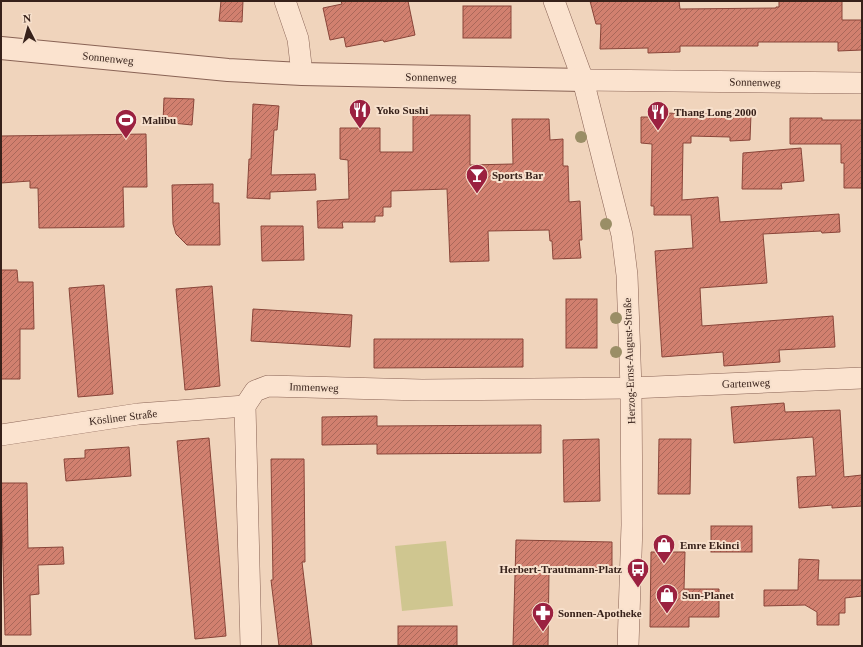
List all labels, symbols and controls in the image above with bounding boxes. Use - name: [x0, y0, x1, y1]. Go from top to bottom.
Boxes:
- north arrow: [8, 8, 48, 48]
- text: N: [22, 12, 32, 24]
- street label: Sonnenweg: [82, 49, 135, 67]
- street label: Sonnenweg: [405, 71, 457, 83]
- street label: Sonnenweg: [729, 76, 781, 88]
- restaurant icon: Yoko Sushi: [347, 97, 373, 130]
- restaurant icon: Thang Long 2000: [645, 99, 671, 132]
- place label: Yoko Sushi: [376, 104, 428, 116]
- place label: Thang Long 2000: [674, 106, 757, 118]
- sports icon: Malibu: [113, 107, 139, 140]
- place label: Malibu: [142, 114, 176, 126]
- bar icon: Sports Bar: [464, 162, 490, 195]
- place label: Sports Bar: [492, 169, 543, 181]
- street label: Herzog-Ernst-August-Straße: [621, 297, 637, 424]
- street label: Gartenweg: [722, 376, 771, 390]
- street label: Immenweg: [289, 380, 339, 394]
- street label: Kösliner Straße: [88, 407, 158, 427]
- shop icon: Emre Ekinci: [651, 532, 677, 565]
- place label: Emre Ekinci: [680, 539, 739, 551]
- bus stop icon: Herbert-Trautmann-Platz: [625, 556, 651, 589]
- place label: Herbert-Trautmann-Platz: [499, 563, 622, 575]
- shop icon: Sun-Planet: [654, 582, 680, 615]
- place label: Sun-Planet: [682, 589, 734, 601]
- pharmacy icon: Sonnen-Apotheke: [530, 600, 556, 633]
- place label: Sonnen-Apotheke: [558, 607, 642, 619]

